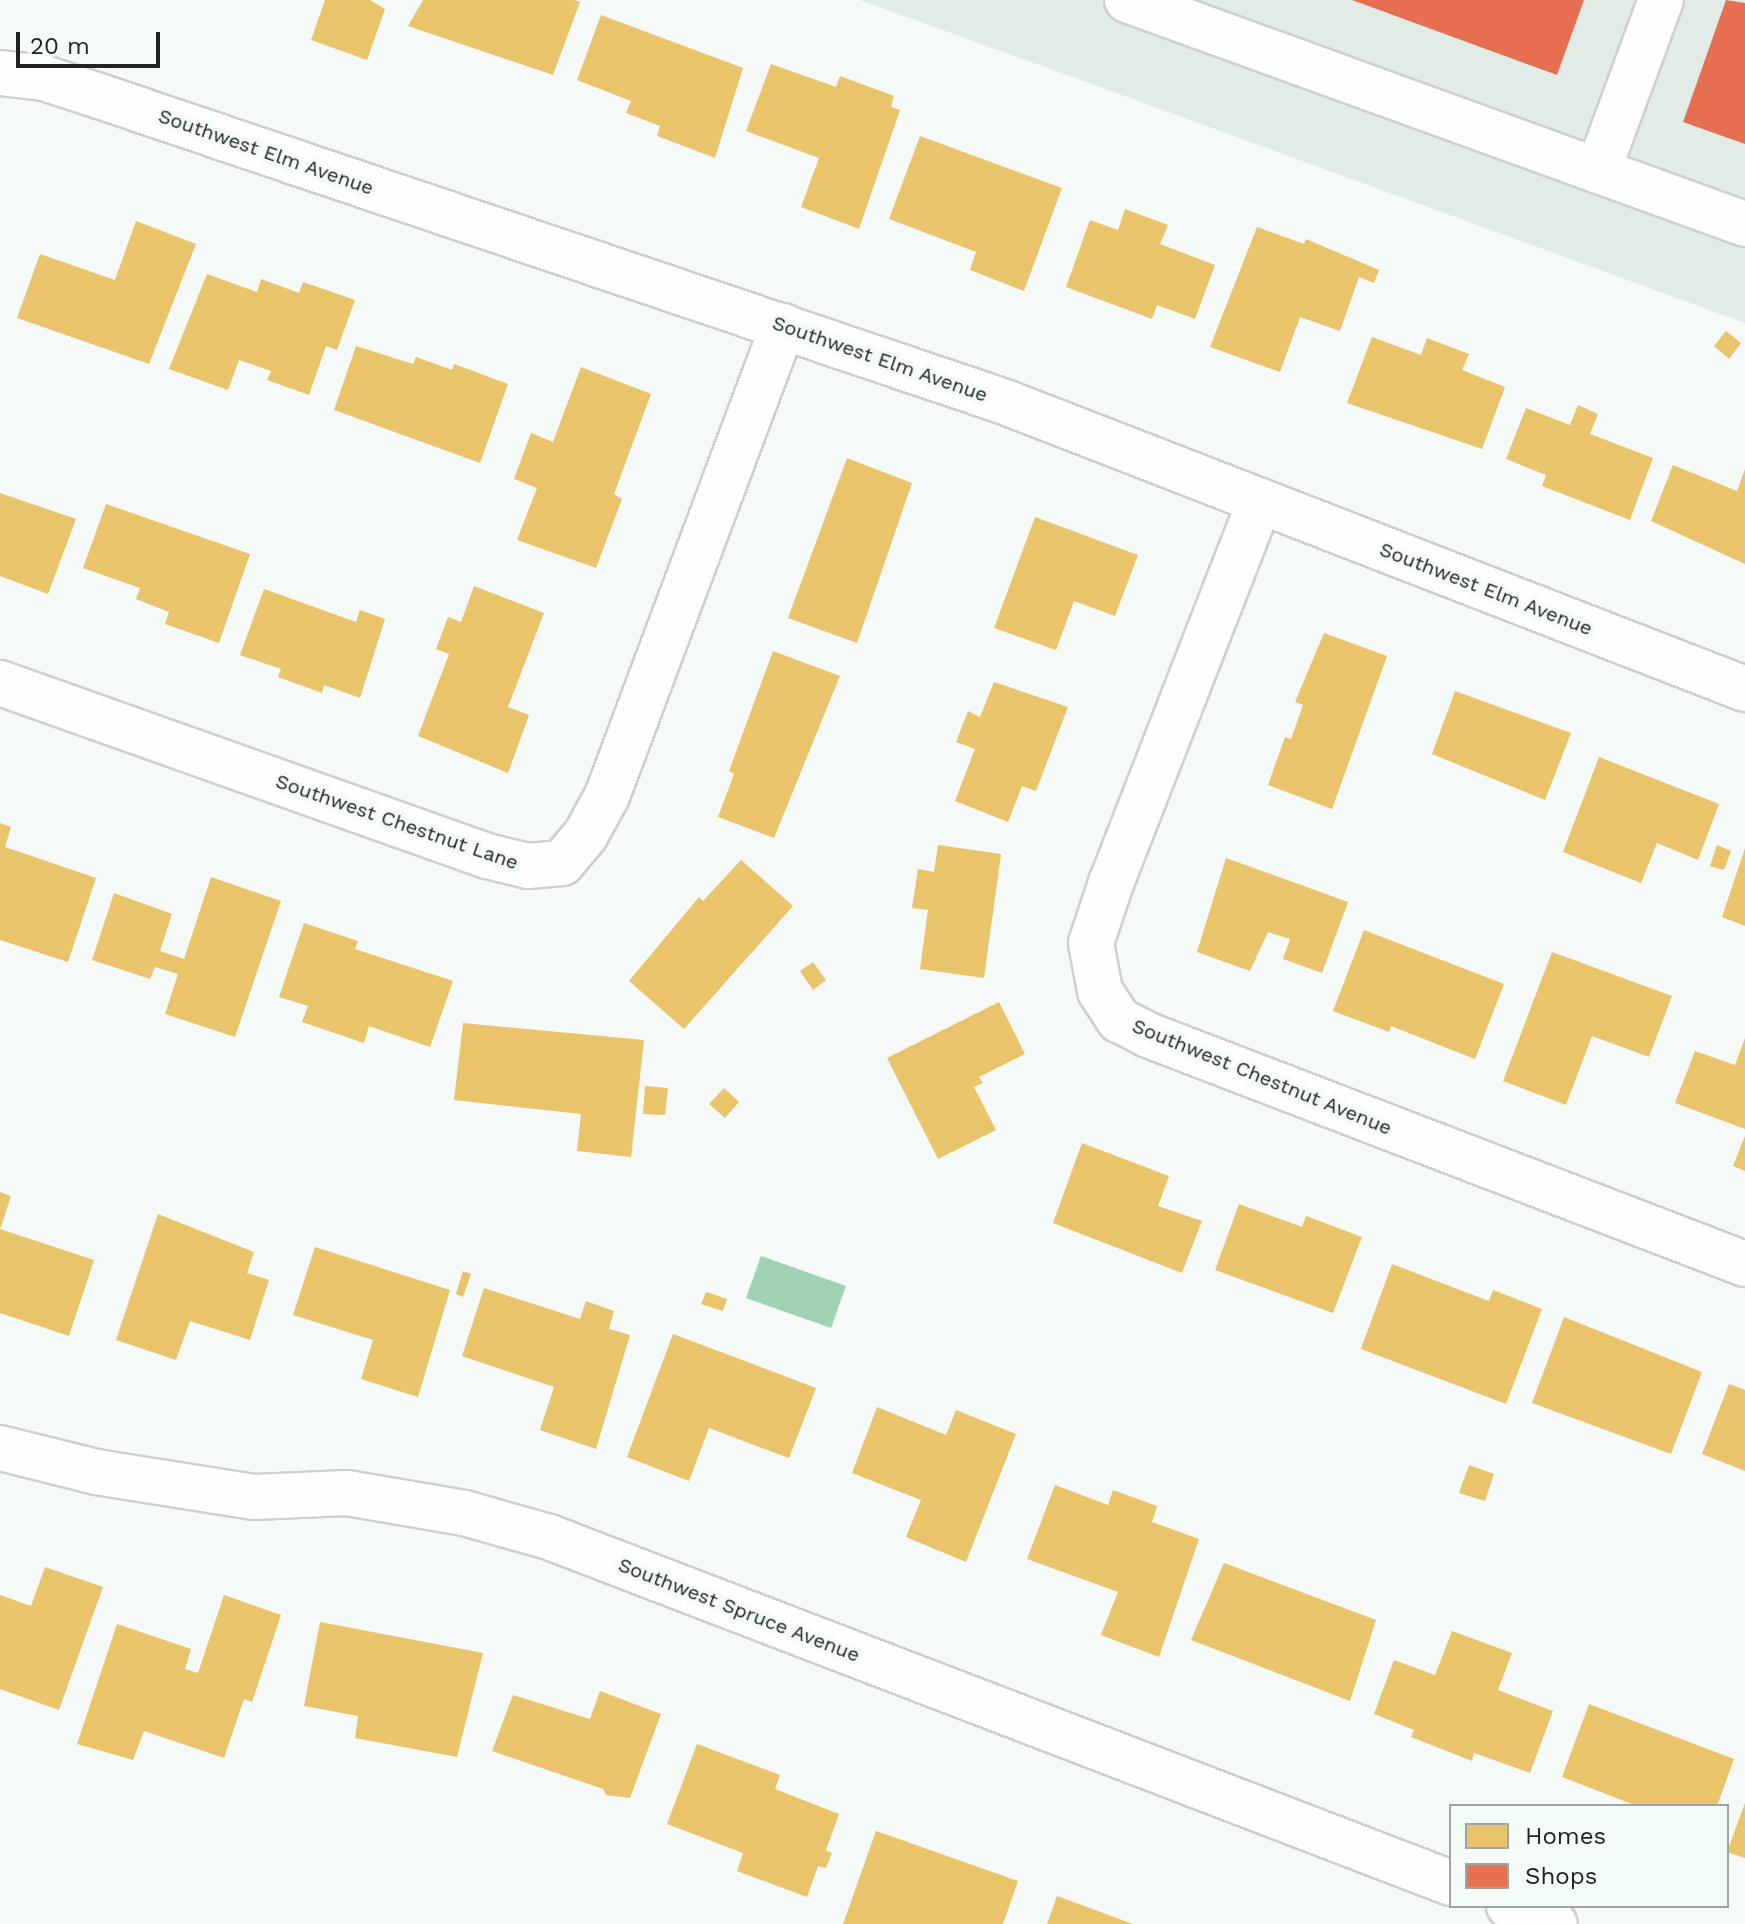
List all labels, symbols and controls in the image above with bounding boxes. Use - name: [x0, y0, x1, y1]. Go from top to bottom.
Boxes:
- scale bar: [20, 16, 164, 66]
- text: 20 m: [30, 32, 90, 60]
- street label: Southwest Elm Avenue: [155, 104, 377, 200]
- street label: Southwest Elm Avenue: [769, 311, 991, 407]
- street label: Southwest Elm Avenue: [1376, 537, 1596, 641]
- street label: Southwest Chestnut Lane: [272, 769, 522, 875]
- street label: Southwest Chestnut Avenue: [1128, 1014, 1396, 1140]
- street label: Southwest Spruce Avenue: [615, 1553, 863, 1667]
- legend: [1449, 1804, 1729, 1908]
- text: Homes: [1525, 1822, 1606, 1850]
- text: Shops: [1525, 1862, 1597, 1890]

